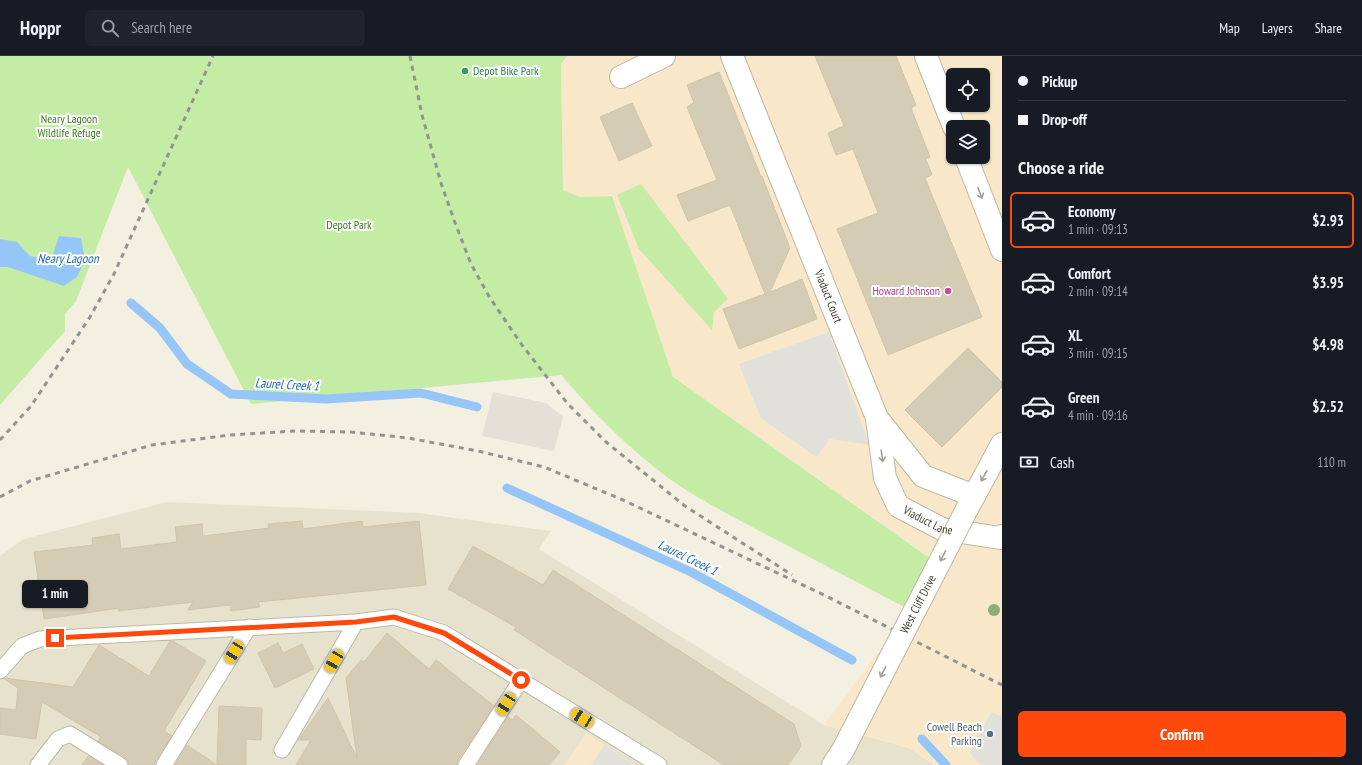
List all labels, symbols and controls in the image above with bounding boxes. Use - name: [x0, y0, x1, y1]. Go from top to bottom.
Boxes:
- search box: [85, 10, 365, 46]
- text: Hoppr: [20, 16, 61, 40]
- icon: search: [99, 17, 121, 39]
- text: Search here: [131, 18, 192, 37]
- text: Map: [1219, 19, 1240, 37]
- text: Layers: [1262, 19, 1293, 37]
- text: Share: [1315, 19, 1342, 37]
- place label: Depot Bike Park: [473, 63, 539, 78]
- marker: Depot Bike Park: [460, 66, 470, 76]
- map controls: [946, 68, 990, 164]
- button: locate: [946, 68, 990, 112]
- text: Pickup: [1042, 72, 1077, 91]
- text: Drop-off: [1042, 110, 1087, 129]
- park label: Neary Lagoon Wildlife Refuge: [37, 111, 101, 140]
- button: layers: [946, 120, 990, 164]
- text: Choose a ride: [1018, 156, 1104, 179]
- one-way arrow: [977, 187, 984, 199]
- icon: car: [1020, 202, 1056, 238]
- text: Economy: [1068, 202, 1116, 221]
- text: $2.93: [1312, 211, 1344, 230]
- park label: Depot Park: [326, 217, 372, 232]
- text: 1 min · 09:13: [1068, 221, 1128, 238]
- water label: Neary Lagoon: [37, 250, 100, 267]
- icon: car: [1020, 264, 1056, 300]
- text: Comfort: [1068, 264, 1111, 283]
- street label: Viaduct Court: [811, 267, 846, 326]
- text: $3.95: [1312, 273, 1344, 292]
- place label: Howard Johnson: [872, 283, 940, 298]
- text: 2 min · 09:14: [1068, 283, 1128, 300]
- marker: Howard Johnson: [943, 286, 953, 296]
- icon: car: [1020, 326, 1056, 362]
- text: XL: [1068, 326, 1082, 345]
- text: $4.98: [1312, 335, 1344, 354]
- text: 3 min · 09:15: [1068, 345, 1128, 362]
- water label: Laurel Creek 1: [255, 374, 320, 395]
- icon: car: [1020, 388, 1056, 424]
- text: Green: [1068, 388, 1100, 407]
- text: $2.52: [1312, 397, 1344, 416]
- text: 4 min · 09:16: [1068, 407, 1128, 424]
- one-way arrow: [878, 449, 886, 462]
- icon: cash: [1018, 451, 1040, 473]
- text: Cash: [1050, 453, 1074, 472]
- text: 110 m: [1317, 454, 1346, 471]
- one-way arrow: [980, 470, 988, 482]
- street label: Viaduct Lane: [900, 502, 954, 538]
- water label: Laurel Creek 1: [655, 536, 720, 579]
- one-way arrow: [938, 550, 946, 562]
- street label: West Cliff Drive: [896, 572, 939, 636]
- callout: 1 min: [22, 580, 88, 608]
- text: 1 min: [42, 585, 68, 602]
- route end: [46, 629, 64, 647]
- car: [223, 639, 245, 665]
- car: [323, 648, 345, 674]
- one-way arrow: [879, 666, 886, 678]
- route start: [512, 671, 530, 689]
- car: [494, 691, 518, 717]
- car: [569, 707, 595, 729]
- button: Confirm: [1018, 711, 1346, 757]
- place label: Cowell Beach Parking: [927, 719, 982, 748]
- marker: Cowell Beach Parking: [985, 729, 995, 739]

